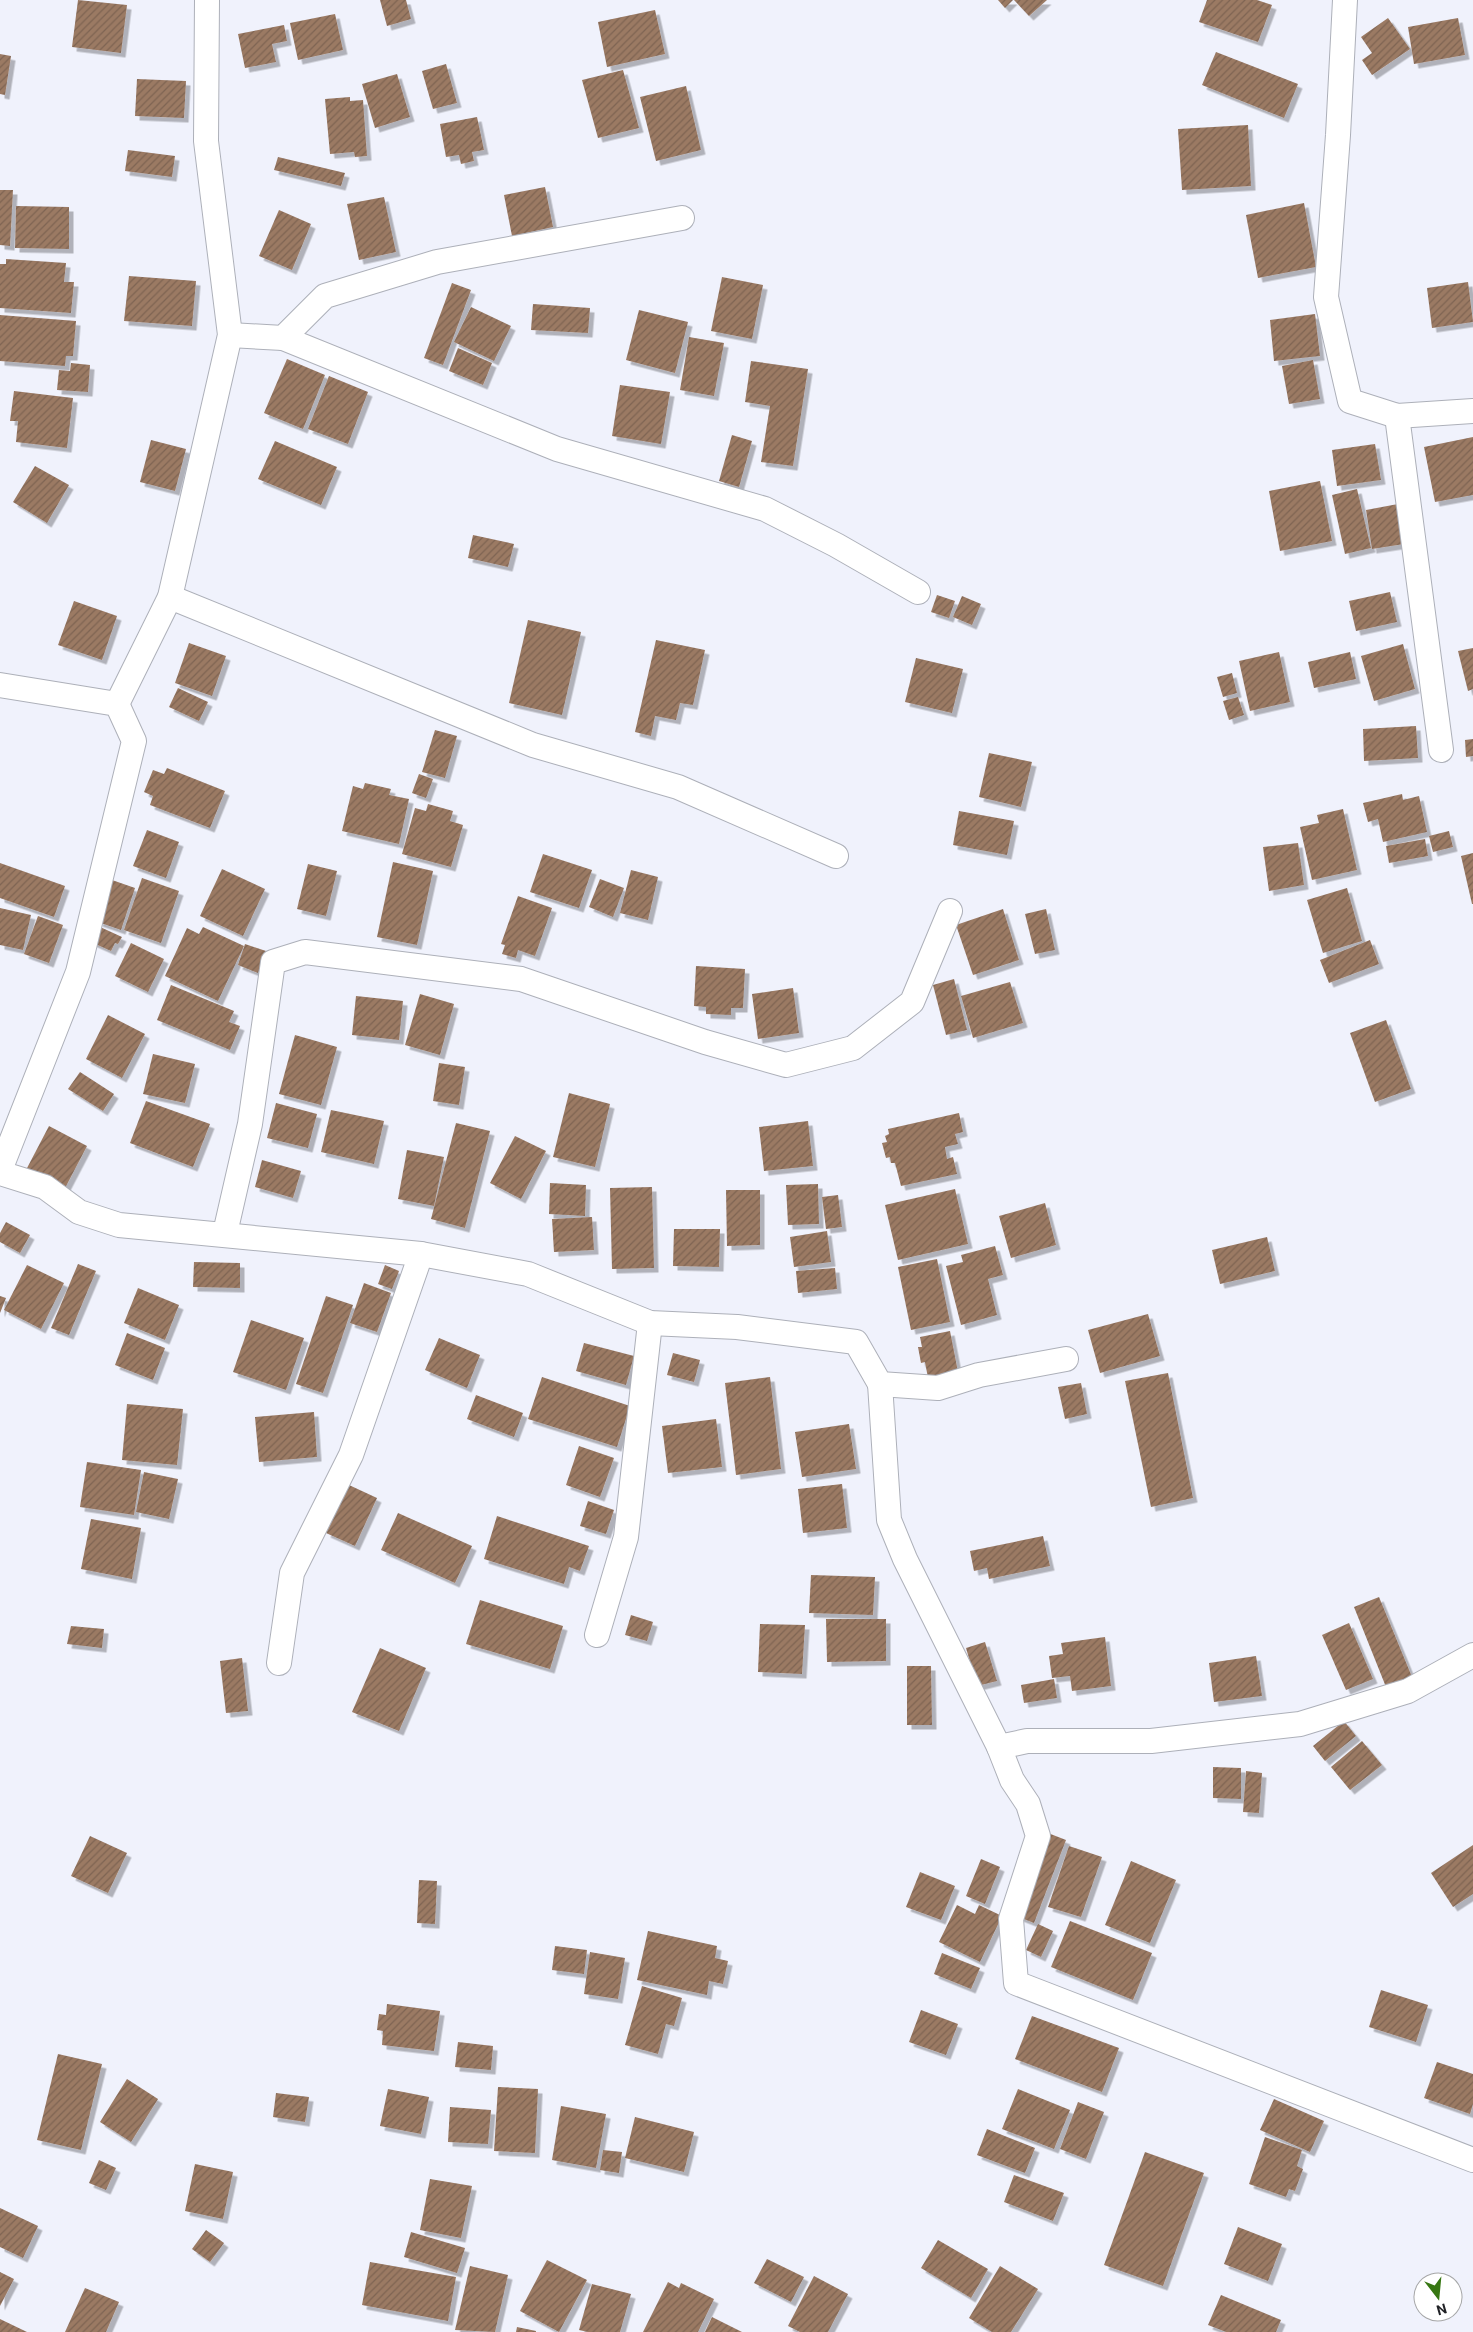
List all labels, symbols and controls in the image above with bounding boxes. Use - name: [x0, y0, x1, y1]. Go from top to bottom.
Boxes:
- north arrow: [1413, 2272, 1463, 2322]
- text: N: [1435, 2300, 1449, 2319]

